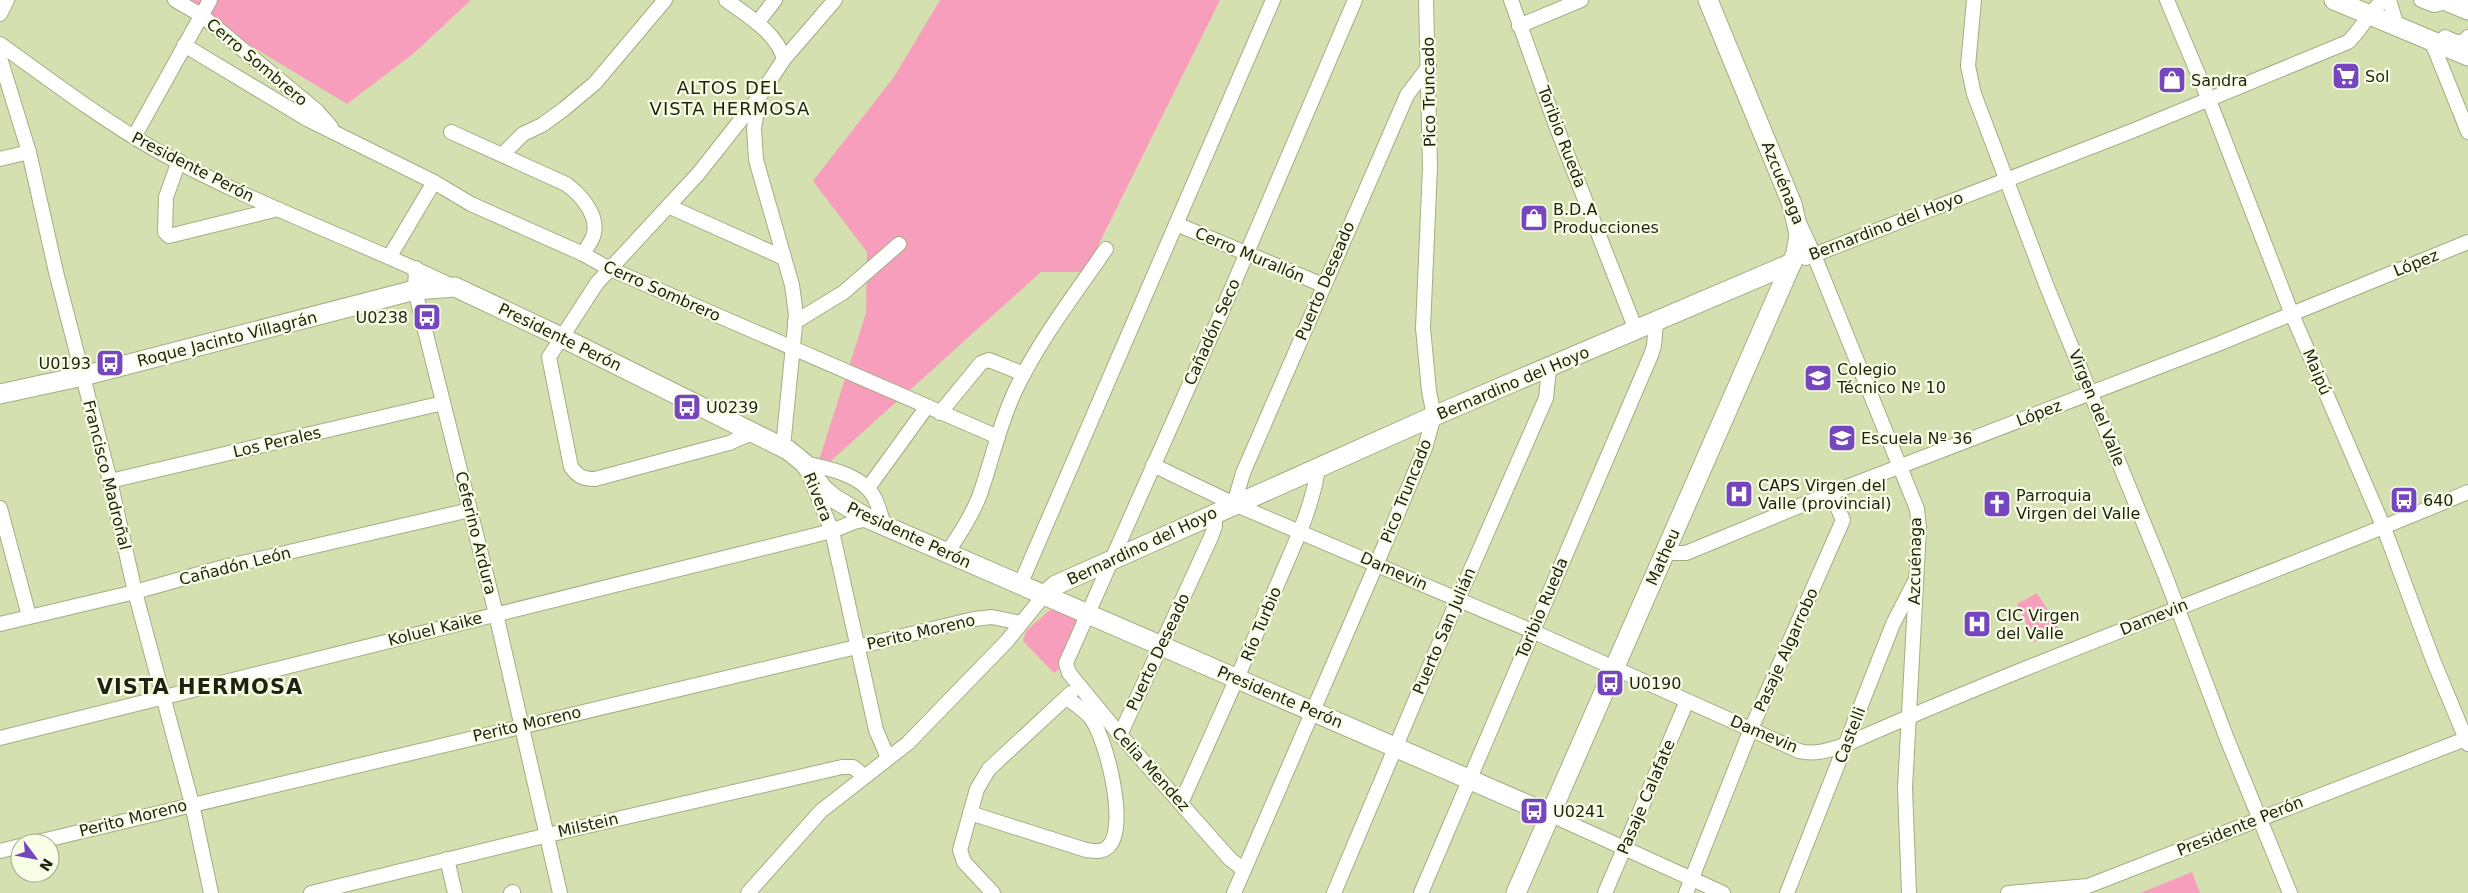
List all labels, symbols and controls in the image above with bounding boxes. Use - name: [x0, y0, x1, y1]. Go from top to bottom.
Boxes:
- street label: Cerro Sombrero: [203, 14, 311, 110]
- street label: Pico Truncado: [1419, 37, 1439, 147]
- supermarket icon: Sol: [2331, 61, 2361, 91]
- shop icon: Sandra: [2157, 65, 2187, 95]
- place label: Sol: [2365, 67, 2389, 86]
- place label: Sandra: [2191, 71, 2248, 90]
- district label: ALTOS DEL VISTA HERMOSA: [650, 77, 810, 119]
- street label: Toribio Rueda: [1533, 82, 1590, 191]
- street label: Presidente Perón: [129, 128, 257, 206]
- street label: Azcuénaga: [1758, 139, 1808, 227]
- street label: Bernardino del Hoyo: [1806, 188, 1966, 264]
- place label: B.D.A Producciones: [1553, 200, 1659, 237]
- shop icon: B.D.A Producciones: [1519, 203, 1549, 233]
- street label: Puerto Deseado: [1291, 219, 1359, 343]
- street label: Cerro Murallón: [1192, 223, 1308, 287]
- street label: López: [2391, 245, 2441, 281]
- street label: Cerro Sombrero: [600, 257, 724, 325]
- street label: Cañadón Seco: [1180, 276, 1244, 388]
- street label: Presidente Perón: [495, 299, 625, 375]
- bus stop icon: U0238: [412, 302, 442, 332]
- street label: Roque Jacinto Villagrán: [135, 307, 319, 371]
- place label: U0238: [356, 308, 408, 327]
- street label: Bernardino del Hoyo: [1434, 342, 1592, 424]
- street label: Maipú: [2299, 346, 2335, 398]
- street label: Virgen del Valle: [2065, 347, 2129, 469]
- bus stop icon: U0193: [95, 348, 125, 378]
- place label: U0193: [39, 354, 91, 373]
- place label: Colegio Técnico Nº 10: [1836, 360, 1946, 397]
- school or university icon: Colegio Técnico Nº 10: [1803, 363, 1833, 393]
- bus stop icon: U0239: [672, 392, 702, 422]
- street label: López: [2014, 396, 2064, 430]
- street label: Francisco Madroñal: [79, 398, 135, 552]
- place label: U0239: [706, 398, 758, 417]
- street label: Los Perales: [231, 423, 323, 461]
- school or university icon: Escuela Nº 36: [1827, 423, 1857, 453]
- place label: Escuela Nº 36: [1861, 429, 1973, 448]
- street label: Pico Truncado: [1377, 436, 1435, 546]
- street label: Ceferino Ardura: [451, 469, 501, 597]
- street label: Rivera: [800, 470, 836, 524]
- place label: CAPS Virgen del Valle (provincial): [1758, 476, 1892, 513]
- hospital icon: CAPS Virgen del Valle (provincial): [1724, 479, 1754, 509]
- bus stop icon: 640: [2389, 485, 2419, 515]
- place label: Parroquia Virgen del Valle: [2016, 486, 2140, 523]
- church icon: Parroquia Virgen del Valle: [1982, 489, 2012, 519]
- place label: 640: [2423, 491, 2454, 510]
- street label: Presidente Perón: [844, 498, 974, 572]
- street label: Bernardino del Hoyo: [1064, 503, 1220, 589]
- street label: Azcuénaga: [1905, 517, 1925, 605]
- street label: Matheu: [1642, 526, 1684, 588]
- street label: Cañadón León: [177, 543, 293, 589]
- street label: Damevin: [1357, 548, 1431, 594]
- street label: Toribio Rueda: [1512, 555, 1572, 662]
- street label: Puerto San Julián: [1409, 565, 1479, 697]
- street label: Río Turbio: [1237, 584, 1285, 664]
- street label: Pasaje Algarrobo: [1750, 585, 1822, 715]
- street label: Puerto Deseado: [1123, 590, 1193, 714]
- street label: Damevin: [2117, 595, 2191, 639]
- place label: CIC Virgen del Valle: [1996, 606, 2080, 643]
- street label: Koluel Kaike: [386, 608, 484, 650]
- hospital icon: CIC Virgen del Valle: [1962, 609, 1992, 639]
- street label: Perito Moreno: [865, 610, 977, 654]
- street label: Presidente Perón: [1214, 662, 1346, 732]
- bus stop icon: U0190: [1595, 668, 1625, 698]
- place label: U0190: [1629, 674, 1681, 693]
- district label: VISTA HERMOSA: [97, 675, 303, 699]
- street label: Perito Moreno: [471, 702, 583, 746]
- street label: Castelli: [1831, 704, 1869, 766]
- street label: Damevin: [1727, 711, 1801, 757]
- street label: Celia Mendez: [1108, 723, 1194, 815]
- street label: Pasaje Calafate: [1613, 737, 1679, 857]
- street label: Presidente Perón: [2174, 792, 2306, 860]
- street label: Perito Moreno: [77, 795, 189, 841]
- bus stop icon: U0241: [1519, 796, 1549, 826]
- place label: U0241: [1553, 802, 1605, 821]
- street label: Milstein: [556, 809, 620, 841]
- north arrow: [10, 833, 60, 883]
- text: N: [36, 856, 56, 874]

